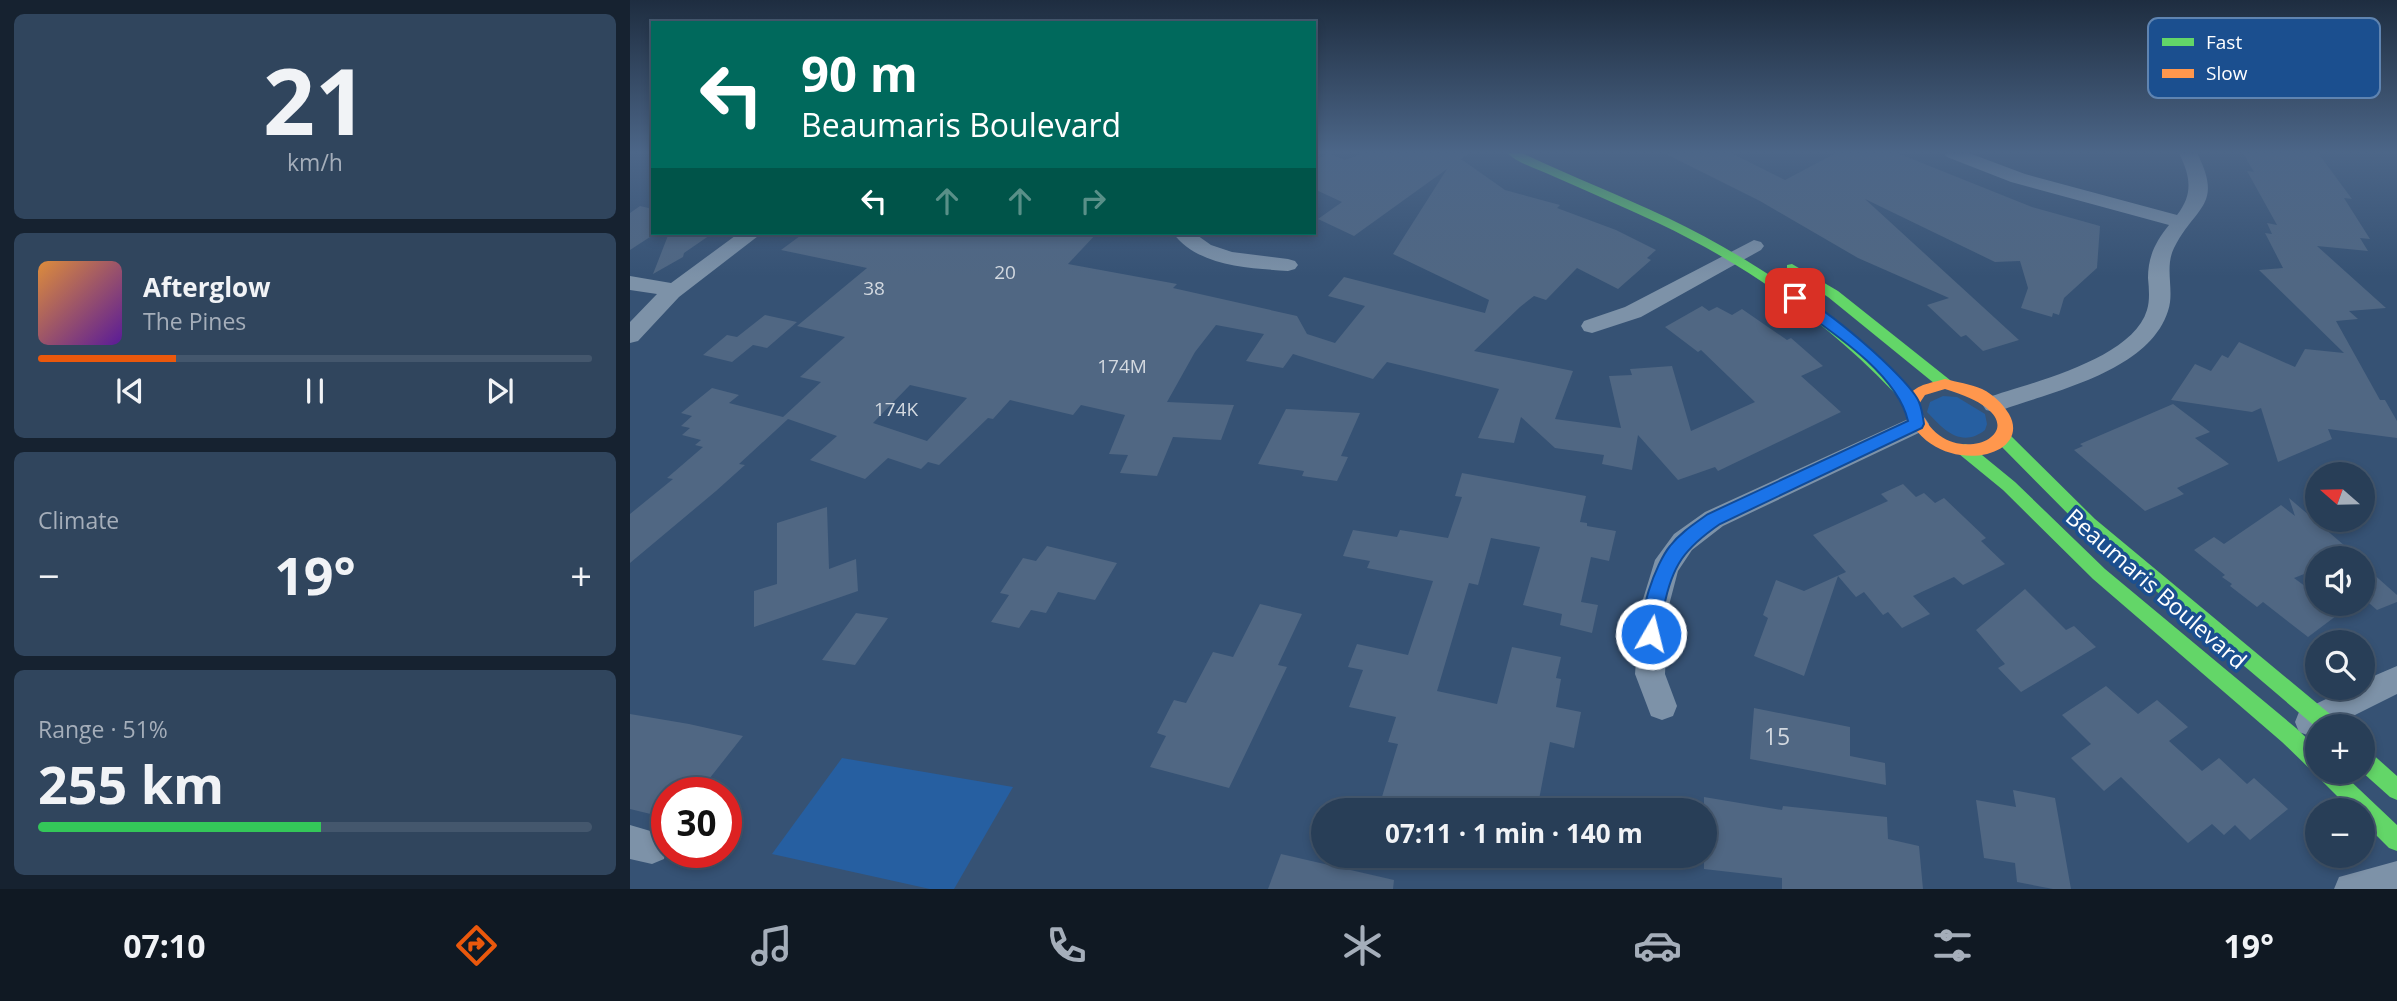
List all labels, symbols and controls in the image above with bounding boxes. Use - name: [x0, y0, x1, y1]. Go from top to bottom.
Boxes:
- legend: [2148, 18, 2380, 98]
- text: Fast: [2206, 29, 2242, 55]
- text: 21: [263, 38, 367, 162]
- text: 90 m: [801, 40, 918, 106]
- icon: left: [686, 49, 777, 140]
- text: Slow: [2206, 60, 2248, 86]
- text: Beaumaris Boulevard: [801, 103, 1121, 146]
- text: km/h: [287, 146, 343, 178]
- icon: left: [855, 182, 893, 220]
- icon: ahead: [928, 182, 966, 220]
- icon: ahead: [1001, 182, 1039, 220]
- icon: right: [1074, 182, 1112, 220]
- house number: 20: [994, 259, 1016, 285]
- pin: [1765, 268, 1825, 328]
- text: Afterglow: [143, 269, 270, 305]
- house number: 38: [863, 275, 885, 301]
- icon: arrive: [1776, 279, 1814, 317]
- text: The Pines: [143, 305, 246, 337]
- house number: 174M: [1097, 353, 1147, 379]
- icon: previous: [111, 372, 149, 410]
- icon: pause: [296, 372, 334, 410]
- icon: next: [481, 372, 519, 410]
- house number: 174K: [874, 396, 918, 422]
- north arrow: [2305, 462, 2375, 532]
- map controls: [2305, 462, 2375, 868]
- street label: Beaumaris Boulevard: [2059, 501, 2254, 676]
- text: Climate: [38, 504, 119, 536]
- text: 19°: [274, 539, 356, 610]
- button: sound: [2305, 546, 2375, 616]
- text: −: [38, 549, 60, 601]
- text: +: [570, 549, 592, 601]
- position arrow: [1614, 597, 1688, 671]
- button: search: [2305, 630, 2375, 700]
- text: Range · 51%: [38, 713, 168, 745]
- button: +: [2305, 714, 2375, 784]
- house number: 15: [1764, 720, 1790, 752]
- text: 255 km: [38, 748, 224, 819]
- speed limit sign: 30: [651, 777, 742, 868]
- button: −: [2305, 798, 2375, 868]
- text: 07:11 · 1 min · 140 m: [1385, 815, 1643, 851]
- icon: directions: [452, 921, 501, 970]
- icon: music: [747, 921, 796, 970]
- icon: phone: [1042, 921, 1091, 970]
- icon: climate: [1338, 921, 1387, 970]
- icon: car: [1633, 921, 1682, 970]
- icon: filters: [1928, 921, 1977, 970]
- text: 07:10: [123, 924, 205, 967]
- text: 19°: [2224, 924, 2274, 967]

